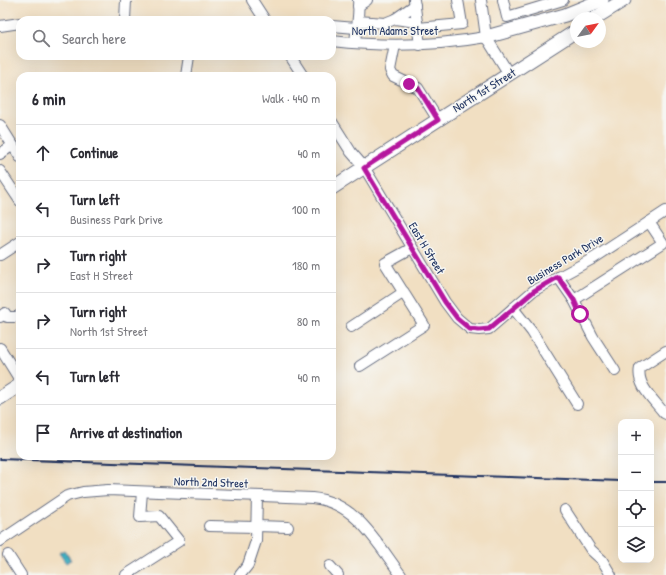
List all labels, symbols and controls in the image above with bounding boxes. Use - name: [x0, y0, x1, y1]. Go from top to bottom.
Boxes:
- north arrow: [570, 12, 606, 48]
- search box: [16, 16, 336, 60]
- street label: North Adams Street: [352, 22, 439, 39]
- icon: search: [30, 27, 52, 49]
- text: Search here: [62, 28, 126, 49]
- street label: North 1st Street: [449, 63, 520, 116]
- route end: [400, 75, 418, 93]
- text: 6 min: [32, 87, 66, 110]
- text: Walk · 440 m: [262, 89, 320, 107]
- icon: ahead: [32, 142, 54, 164]
- text: Continue: [70, 142, 118, 163]
- text: 40 m: [297, 144, 320, 162]
- text: Turn left: [70, 189, 120, 210]
- icon: left: [32, 198, 54, 220]
- text: 100 m: [292, 200, 320, 218]
- text: Business Park Drive: [70, 210, 163, 228]
- street label: East H Street: [405, 219, 450, 278]
- street label: Business Park Drive: [524, 230, 606, 288]
- text: Turn right: [70, 245, 126, 266]
- icon: right: [32, 254, 54, 276]
- text: 180 m: [292, 256, 320, 274]
- text: East H Street: [70, 266, 133, 284]
- text: Turn right: [70, 301, 126, 322]
- route start: [571, 305, 589, 323]
- icon: right: [32, 310, 54, 332]
- text: 80 m: [297, 312, 320, 330]
- text: North 1st Street: [70, 322, 148, 340]
- icon: left: [32, 366, 54, 388]
- text: Turn left: [70, 366, 120, 387]
- text: 40 m: [297, 368, 320, 386]
- map controls: [618, 419, 654, 563]
- button: +: [618, 419, 654, 455]
- icon: arrive: [32, 422, 54, 444]
- text: Arrive at destination: [70, 422, 182, 443]
- button: −: [618, 455, 654, 491]
- street label: North 2nd Street: [174, 472, 249, 492]
- button: locate: [618, 491, 654, 527]
- button: layers: [618, 527, 654, 563]

